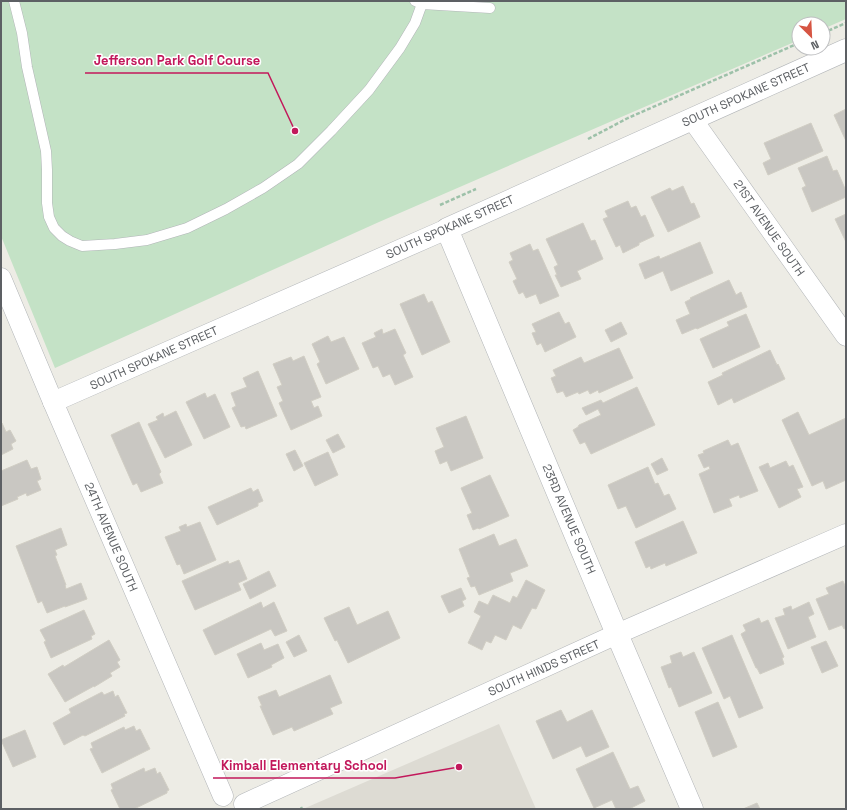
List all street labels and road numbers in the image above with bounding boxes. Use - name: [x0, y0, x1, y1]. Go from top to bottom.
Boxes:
- street label: SOUTH SPOKANE STREET: [679, 59, 813, 131]
- street label: 21ST AVENUE SOUTH: [730, 177, 808, 279]
- street label: SOUTH SPOKANE STREET: [383, 191, 517, 263]
- street label: SOUTH SPOKANE STREET: [87, 322, 221, 394]
- street label: 23RD AVENUE SOUTH: [539, 462, 599, 576]
- street label: 24TH AVENUE SOUTH: [81, 480, 141, 594]
- street label: SOUTH HINDS STREET: [486, 636, 602, 700]

